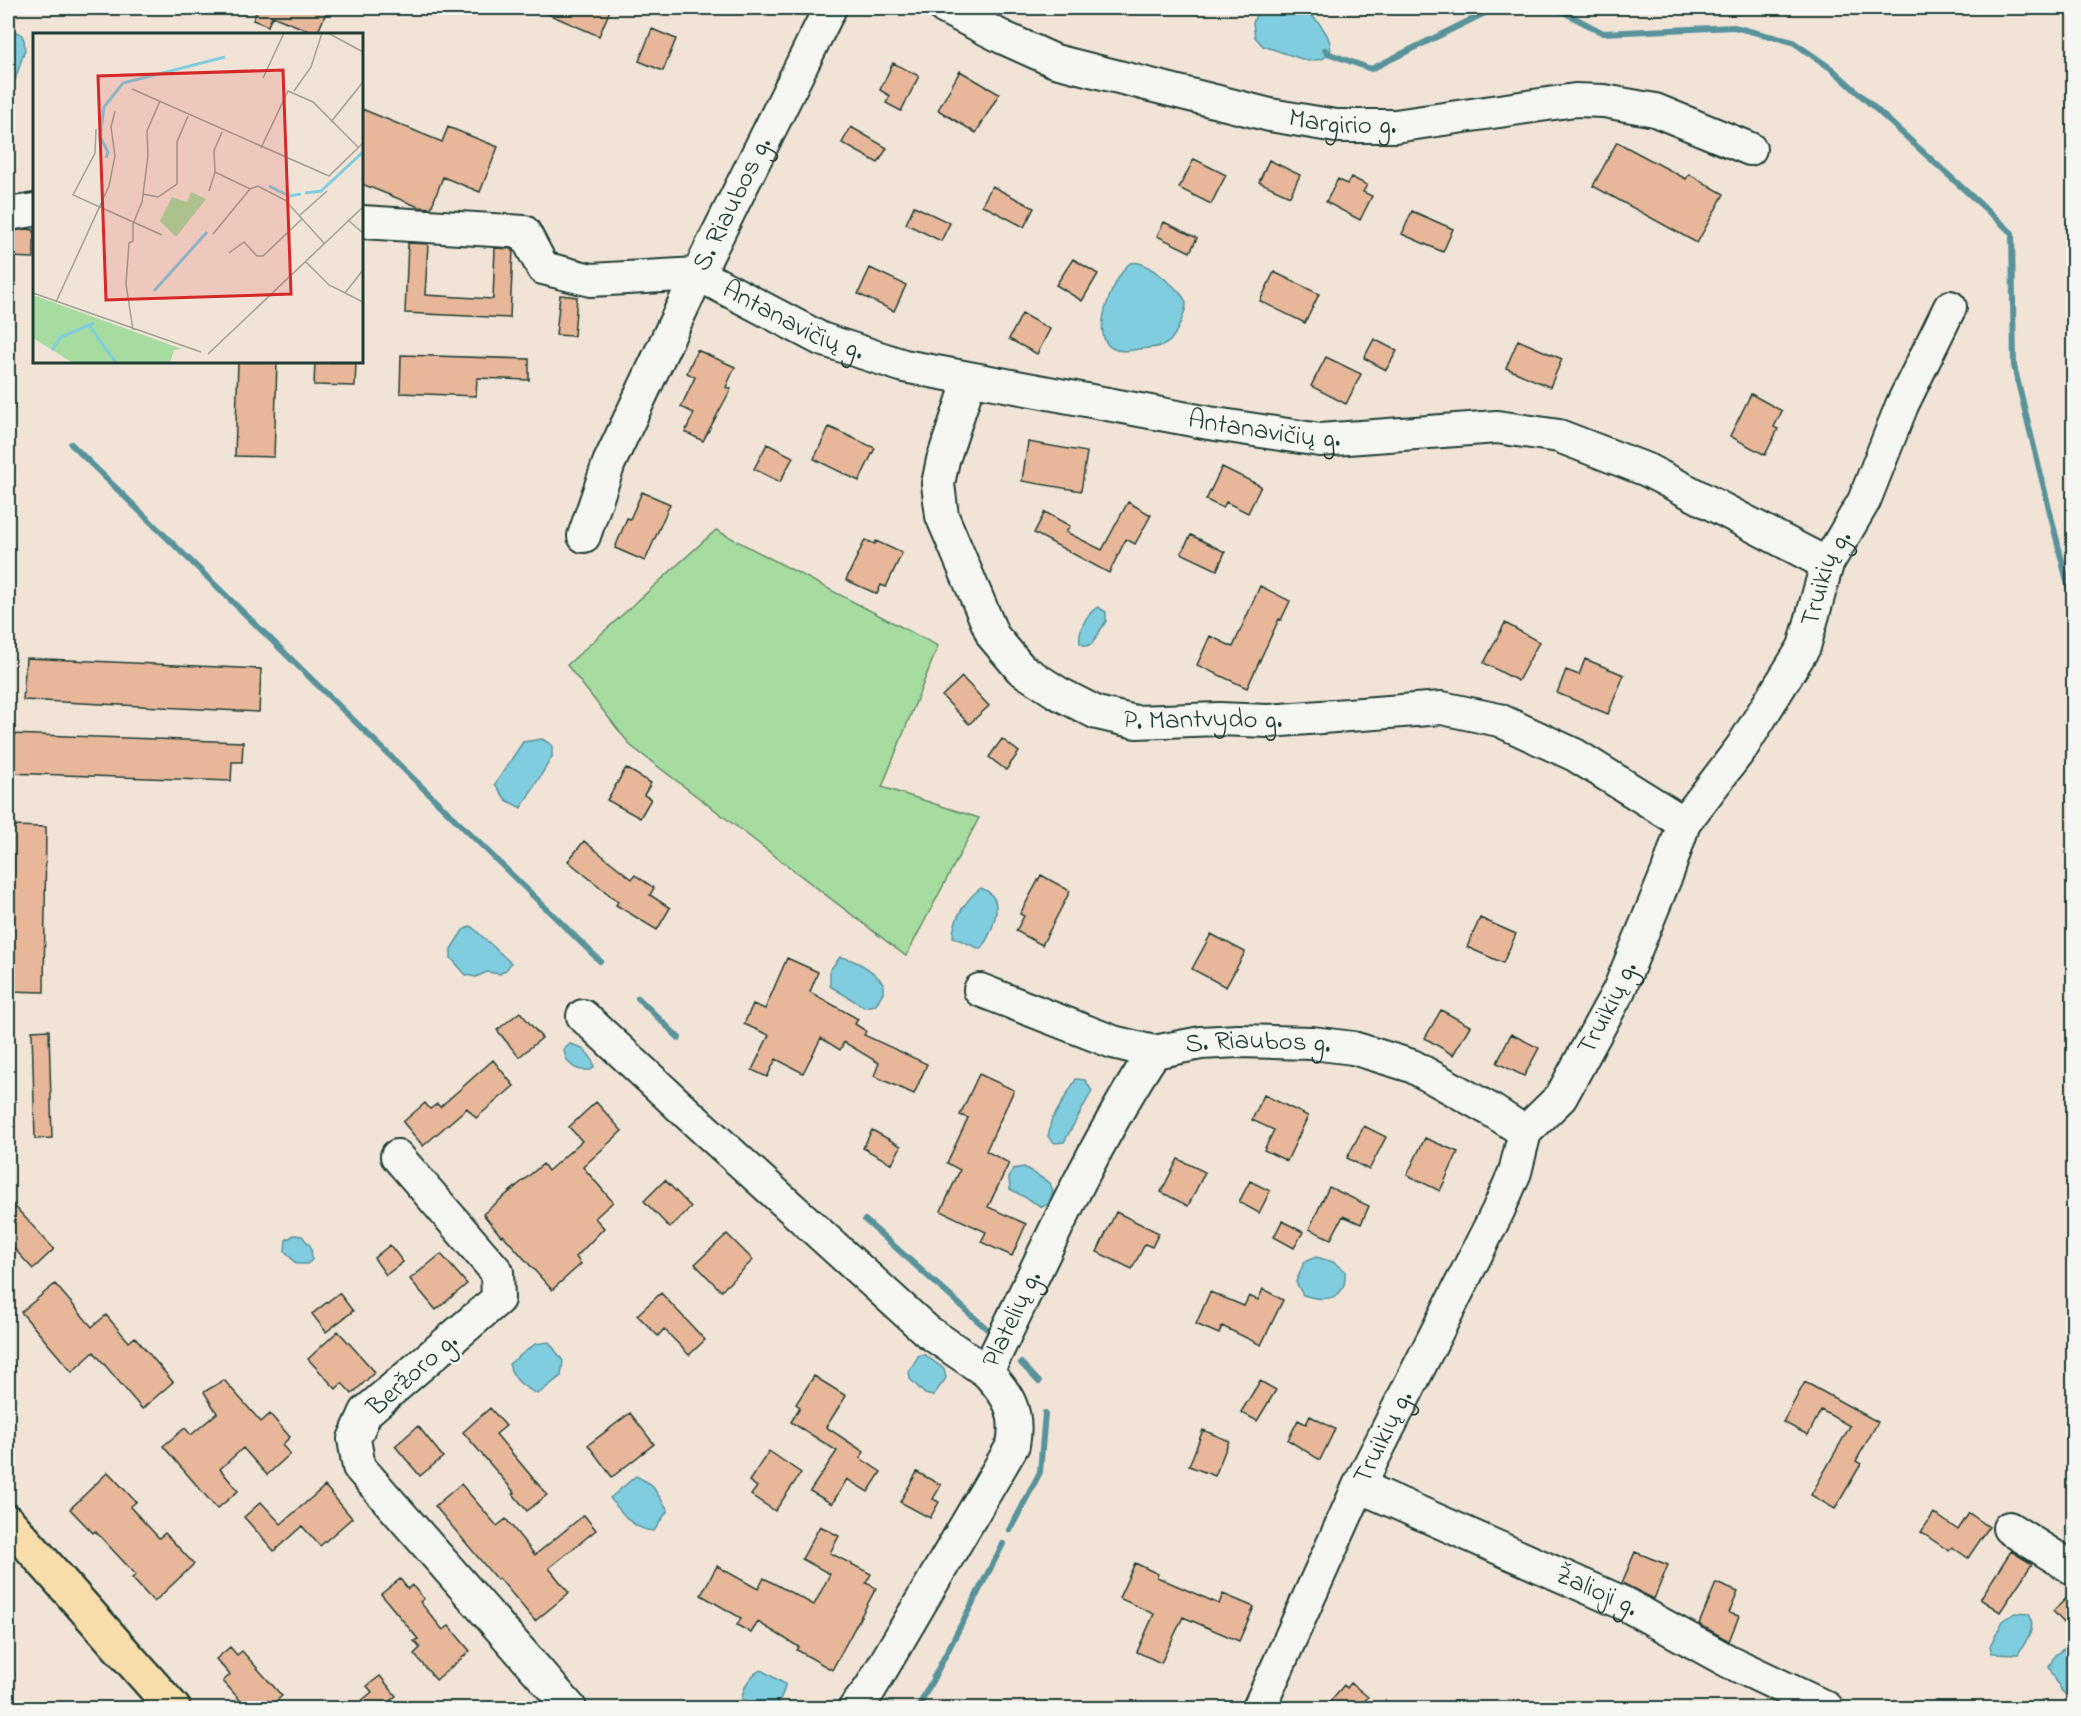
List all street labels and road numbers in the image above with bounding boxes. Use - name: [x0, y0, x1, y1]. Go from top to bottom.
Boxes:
- street label: Margirio g.: [1286, 99, 1396, 146]
- street label: S. Riaubos g.: [683, 130, 783, 278]
- street label: Antanavičių g.: [715, 271, 869, 371]
- street label: Antanavičių g.: [1185, 400, 1341, 460]
- street label: Truikių g.: [1791, 523, 1862, 631]
- street label: P. Mantvydo g.: [1118, 699, 1283, 741]
- street label: Truikių g.: [1568, 956, 1648, 1062]
- street label: S. Riaubos g.: [1182, 1021, 1333, 1065]
- street label: Platelių g.: [972, 1264, 1052, 1374]
- street label: Beržoro g.: [358, 1323, 467, 1427]
- street label: Truikių g.: [1343, 1384, 1424, 1491]
- street label: Žalioji g.: [1549, 1556, 1646, 1627]

